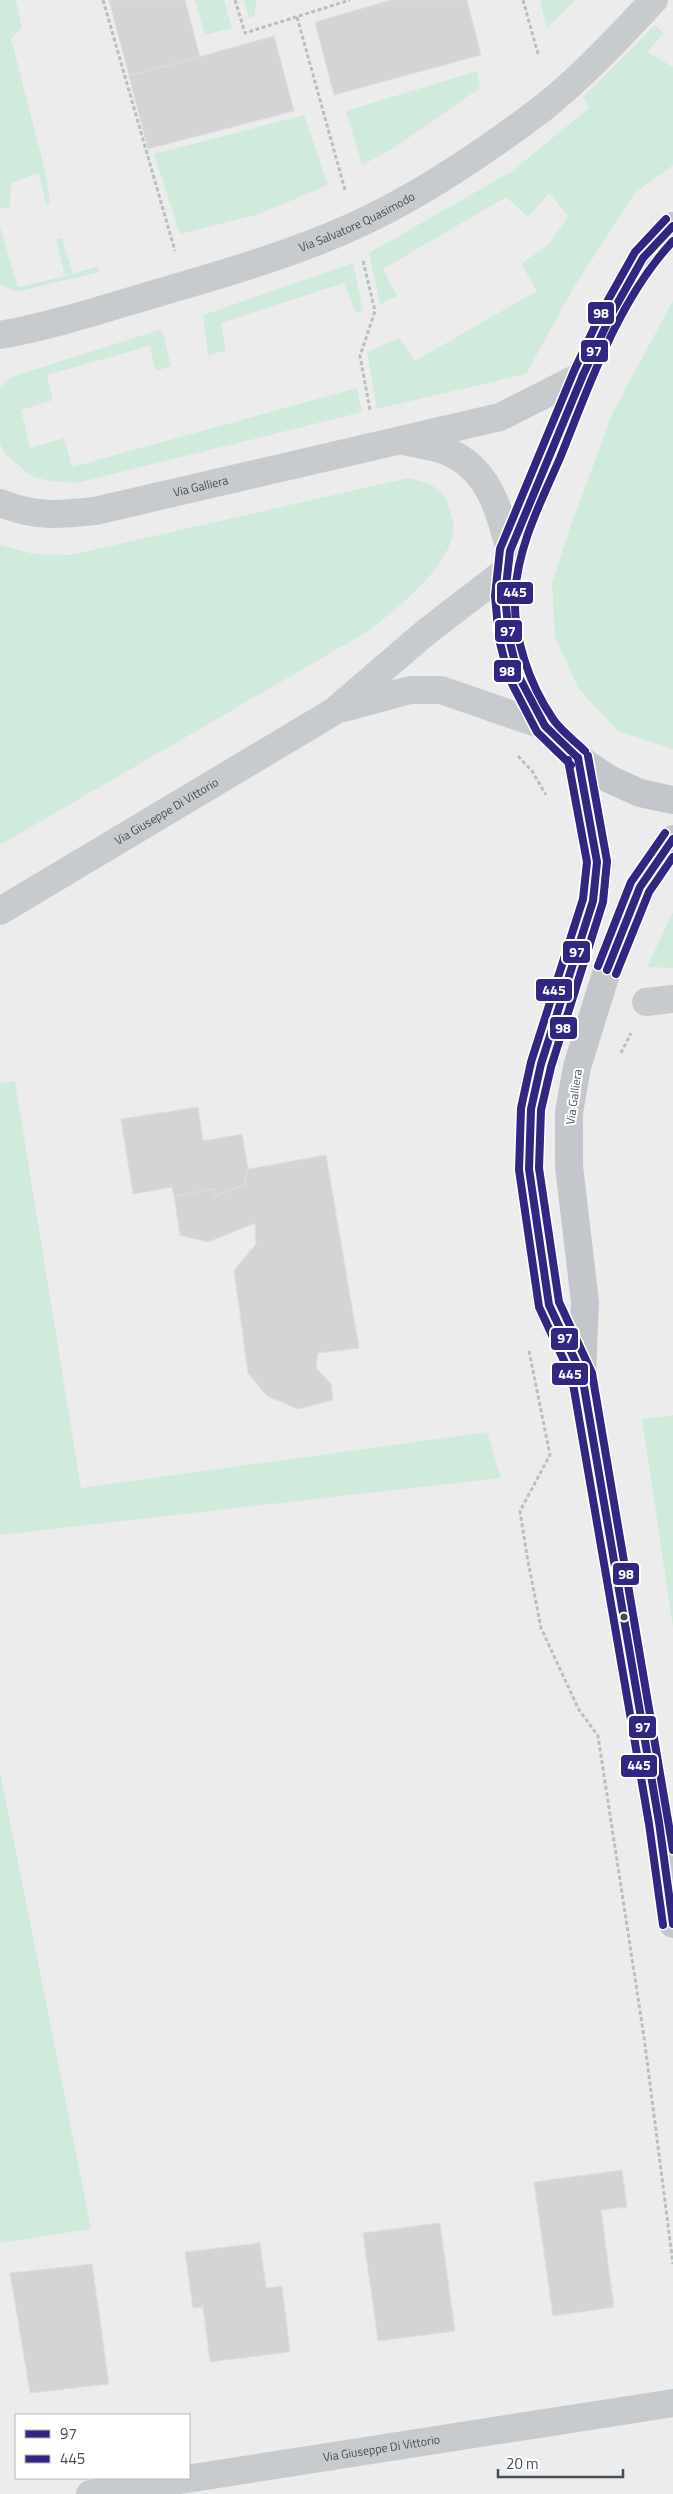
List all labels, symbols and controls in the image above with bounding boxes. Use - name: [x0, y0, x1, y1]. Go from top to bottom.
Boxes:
- street label: Via Salvatore Quasimodo: [296, 187, 418, 257]
- line badge: 98: [587, 301, 615, 325]
- text: 98: [593, 302, 609, 323]
- line badge: 97: [580, 339, 609, 363]
- text: 97: [586, 340, 602, 361]
- street label: Via Galliera: [171, 470, 230, 502]
- line badge: 445: [496, 581, 534, 605]
- text: 445: [503, 581, 527, 602]
- line badge: 97: [494, 619, 523, 643]
- text: 97: [500, 620, 516, 641]
- line badge: 98: [493, 659, 522, 683]
- text: 98: [499, 660, 515, 681]
- street label: Via Giuseppe Di Vittorio: [111, 773, 222, 850]
- line badge: 97: [562, 940, 591, 964]
- text: 97: [569, 941, 585, 962]
- line badge: 445: [535, 978, 573, 1002]
- text: 445: [542, 979, 566, 1000]
- line badge: 98: [549, 1016, 578, 1040]
- text: 98: [555, 1017, 571, 1038]
- street label: Via Galliera: [560, 1068, 587, 1126]
- line badge: 97: [550, 1327, 579, 1351]
- text: 97: [557, 1327, 573, 1348]
- line badge: 445: [551, 1362, 589, 1386]
- text: 445: [558, 1363, 582, 1384]
- line badge: 98: [612, 1562, 640, 1586]
- text: 98: [618, 1563, 634, 1584]
- unlabelled marker: [619, 1612, 629, 1622]
- line badge: 97: [628, 1715, 657, 1739]
- text: 97: [635, 1716, 651, 1737]
- line badge: 445: [620, 1754, 658, 1778]
- text: 445: [627, 1754, 651, 1775]
- legend: [15, 2414, 190, 2479]
- text: 97: [60, 2422, 77, 2445]
- street label: Via Giuseppe Di Vittorio: [321, 2430, 441, 2467]
- scale bar: [498, 2446, 623, 2478]
- text: 445: [60, 2447, 85, 2470]
- text: 20 m: [506, 2452, 539, 2475]

